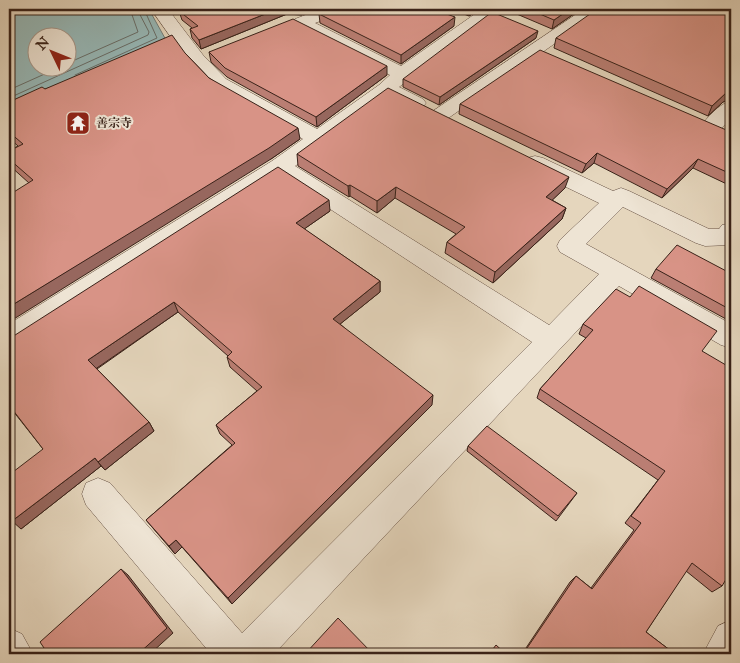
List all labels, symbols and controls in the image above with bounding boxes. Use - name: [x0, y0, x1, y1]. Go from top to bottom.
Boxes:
- north arrow: [28, 28, 78, 78]
- text: N: [33, 33, 53, 54]
- temple icon: 善宗寺: [65, 110, 91, 136]
- place label: 善宗寺: [96, 116, 132, 130]

